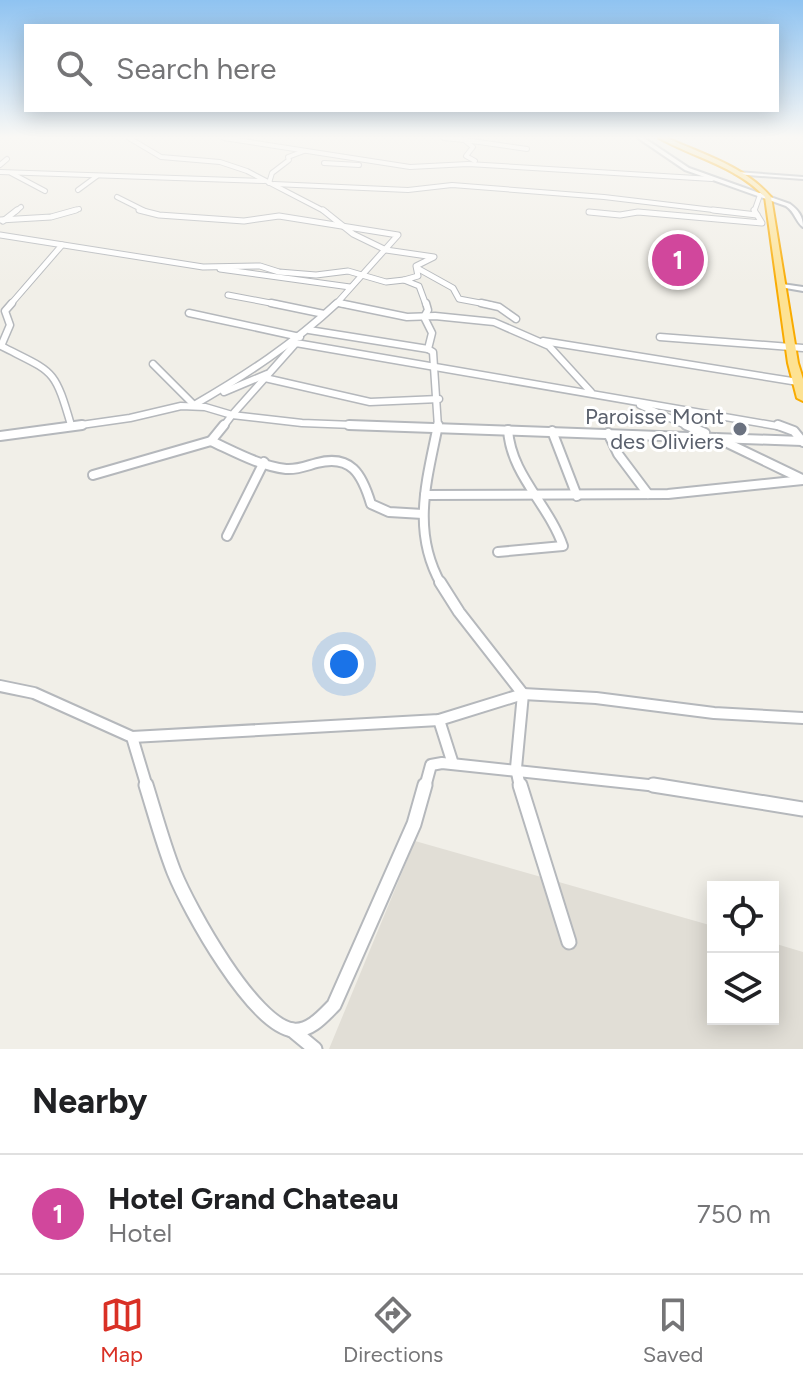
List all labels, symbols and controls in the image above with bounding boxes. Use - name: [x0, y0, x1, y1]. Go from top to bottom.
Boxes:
- search box: [24, 24, 779, 112]
- icon: search: [52, 46, 96, 90]
- text: Search here: [116, 50, 276, 87]
- pin: 1: [652, 230, 704, 290]
- place label: Paroisse Mont des Oliviers: [585, 403, 724, 455]
- marker: Paroisse Mont des Oliviers: [731, 420, 749, 438]
- your location: [324, 644, 364, 684]
- map controls: [707, 881, 779, 1025]
- button: locate: [707, 881, 779, 953]
- button: layers: [707, 953, 779, 1025]
- text: Nearby: [32, 1081, 147, 1122]
- text: Hotel Grand Chateau: [108, 1180, 399, 1217]
- text: 1: [53, 1198, 63, 1230]
- text: 750 m: [697, 1198, 771, 1230]
- text: Hotel: [108, 1217, 172, 1249]
- tab: Map: [100, 1293, 144, 1368]
- tab: Directions: [343, 1293, 443, 1368]
- tab: Saved: [643, 1293, 703, 1368]

